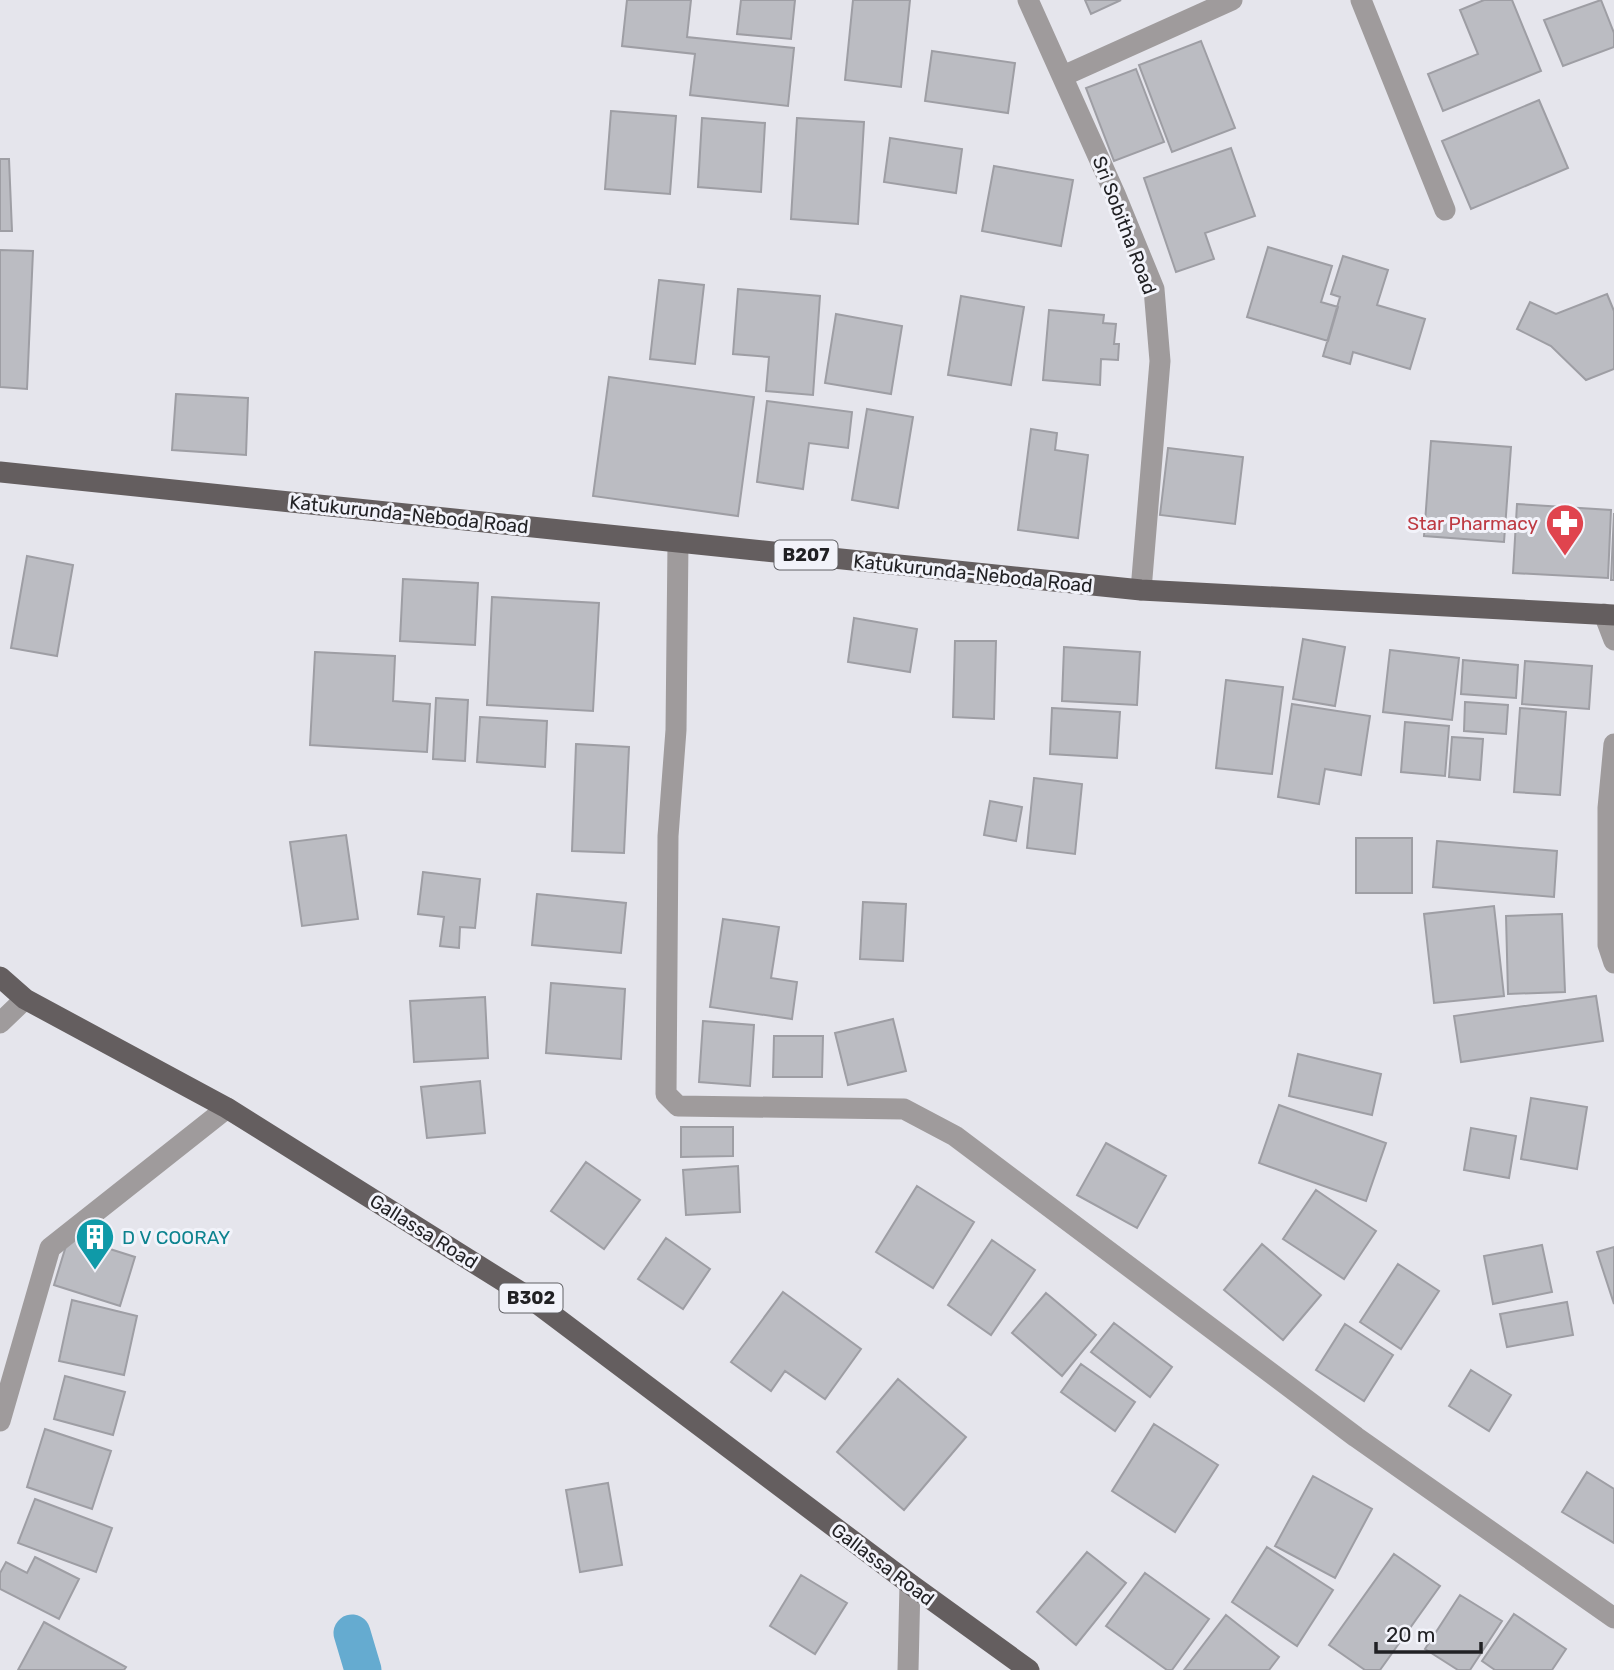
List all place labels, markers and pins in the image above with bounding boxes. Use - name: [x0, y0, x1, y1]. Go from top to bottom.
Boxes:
- pharmacy icon: Star Pharmacy: [1544, 502, 1586, 557]
- place label: Star Pharmacy: [1407, 512, 1538, 535]
- building icon: D V COORAY: [74, 1216, 116, 1271]
- place label: D V COORAY: [122, 1226, 230, 1249]

